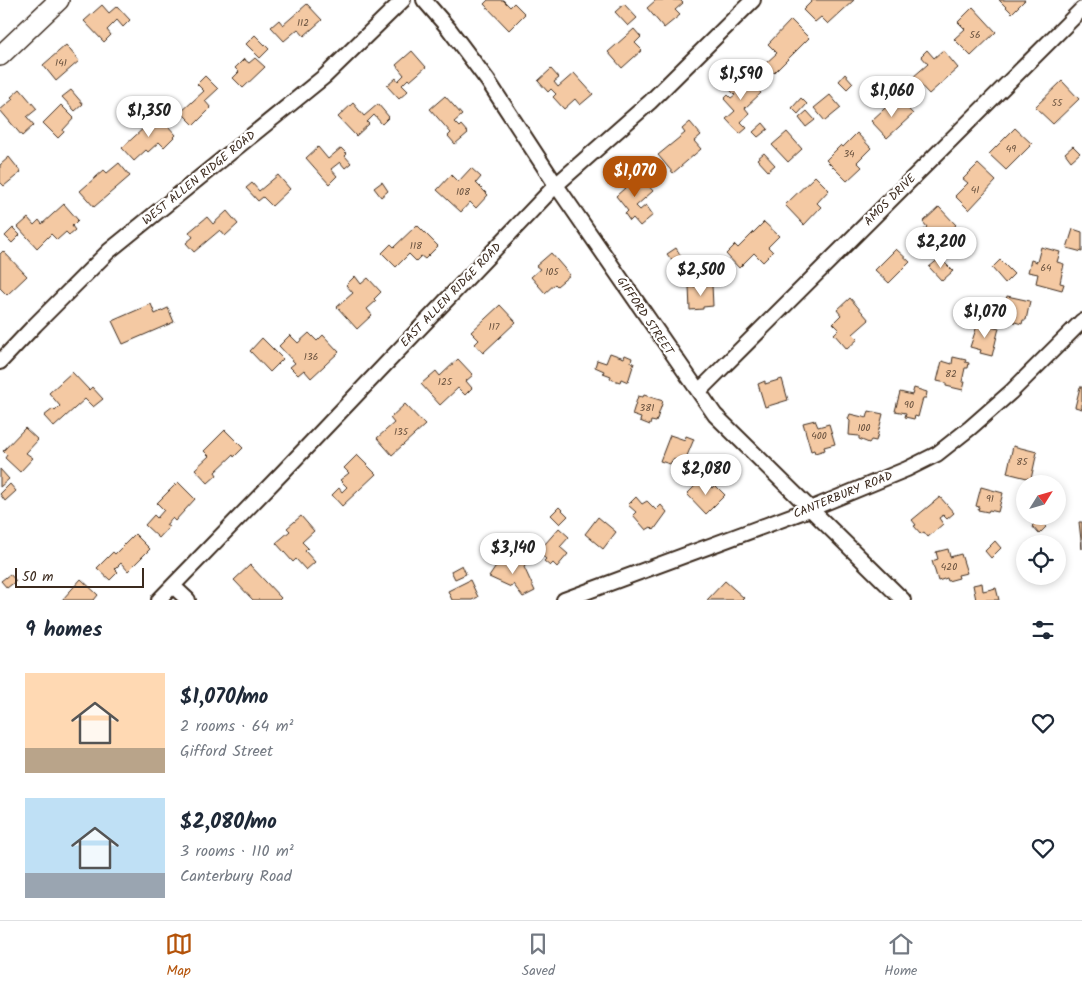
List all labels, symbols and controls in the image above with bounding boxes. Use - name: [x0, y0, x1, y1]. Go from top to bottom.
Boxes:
- house number: 112: [297, 15, 309, 31]
- house number: 56: [970, 27, 980, 43]
- house number: 141: [55, 55, 67, 71]
- pin: $1,590: [700, 58, 782, 101]
- text: $1,590: [720, 62, 762, 87]
- pin: $1,060: [851, 76, 933, 118]
- text: $1,060: [870, 79, 914, 104]
- house number: 55: [1052, 95, 1063, 111]
- pin: $1,350: [108, 96, 190, 138]
- text: $1,350: [127, 99, 171, 124]
- street label: WEST ALLEN RIDGE ROAD: [138, 126, 260, 230]
- house number: 49: [1006, 141, 1016, 157]
- house number: 34: [843, 146, 855, 162]
- pin: $1,070: [594, 156, 676, 198]
- text: $1,070: [614, 159, 656, 184]
- street label: AMOS DRIVE: [860, 169, 921, 230]
- house number: 41: [971, 182, 979, 198]
- house number: 108: [456, 184, 471, 200]
- pin: $2,200: [900, 226, 982, 269]
- text: $2,200: [917, 230, 965, 255]
- street label: EAST ALLEN RIDGE ROAD: [396, 238, 506, 352]
- house number: 118: [410, 238, 423, 254]
- pin: $2,500: [660, 254, 742, 297]
- text: $2,500: [677, 258, 725, 283]
- house number: 64: [1040, 260, 1052, 276]
- house number: 105: [545, 264, 559, 280]
- street label: GIFFORD STREET: [612, 273, 679, 360]
- pin: $1,070: [944, 296, 1026, 339]
- text: $1,070: [964, 300, 1006, 325]
- house number: 117: [489, 319, 500, 335]
- house number: 136: [304, 349, 318, 365]
- house number: 82: [945, 366, 957, 382]
- house number: 125: [438, 374, 453, 390]
- house number: 90: [904, 397, 914, 413]
- house number: 381: [640, 400, 654, 416]
- house number: 100: [857, 420, 871, 436]
- house number: 135: [394, 424, 409, 440]
- house number: 400: [811, 428, 827, 444]
- pin: $2,080: [665, 454, 747, 496]
- house number: 85: [1016, 454, 1028, 470]
- text: $2,080: [682, 457, 730, 482]
- street label: CANTERBURY ROAD: [790, 466, 896, 524]
- north arrow: [1016, 475, 1066, 525]
- map controls: [1016, 475, 1066, 585]
- house number: 91: [986, 491, 994, 507]
- pin: $3,140: [472, 532, 554, 575]
- button: locate: [1016, 535, 1066, 585]
- text: $3,140: [491, 536, 535, 561]
- house number: 420: [941, 559, 957, 575]
- scale bar: [15, 565, 144, 588]
- text: 50 m: [22, 566, 53, 588]
- text: 9 homes: [25, 614, 102, 647]
- icon: filters: [1029, 616, 1057, 644]
- text: $1,070/mo: [180, 681, 268, 714]
- icon: home: [65, 693, 125, 753]
- icon: heart: [1029, 709, 1057, 737]
- text: 2 rooms · 64 m²: [180, 714, 293, 739]
- text: Gifford Street: [180, 739, 273, 764]
- text: $2,080/mo: [180, 806, 277, 839]
- icon: home: [65, 818, 125, 878]
- icon: heart: [1029, 834, 1057, 862]
- text: 3 rooms · 110 m²: [180, 839, 294, 864]
- text: Canterbury Road: [180, 864, 292, 889]
- tab: Map: [165, 930, 193, 982]
- tab: Saved: [522, 930, 555, 982]
- tab: Home: [884, 930, 917, 982]

